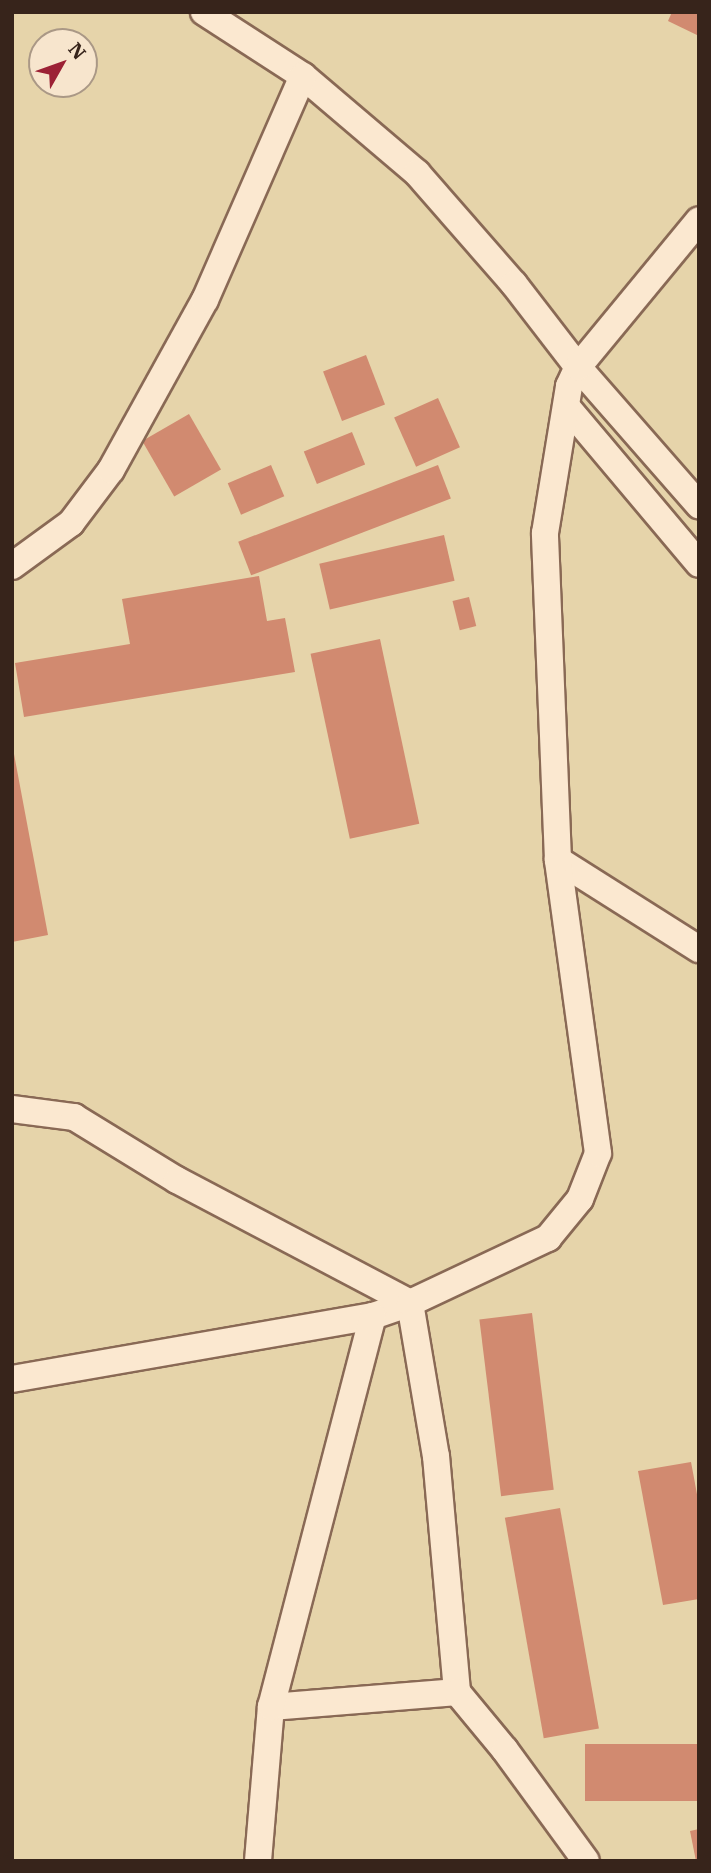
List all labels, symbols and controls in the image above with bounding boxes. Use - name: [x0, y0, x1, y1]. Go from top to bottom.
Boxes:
- north arrow: [28, 28, 98, 98]
- text: N: [64, 37, 92, 64]

